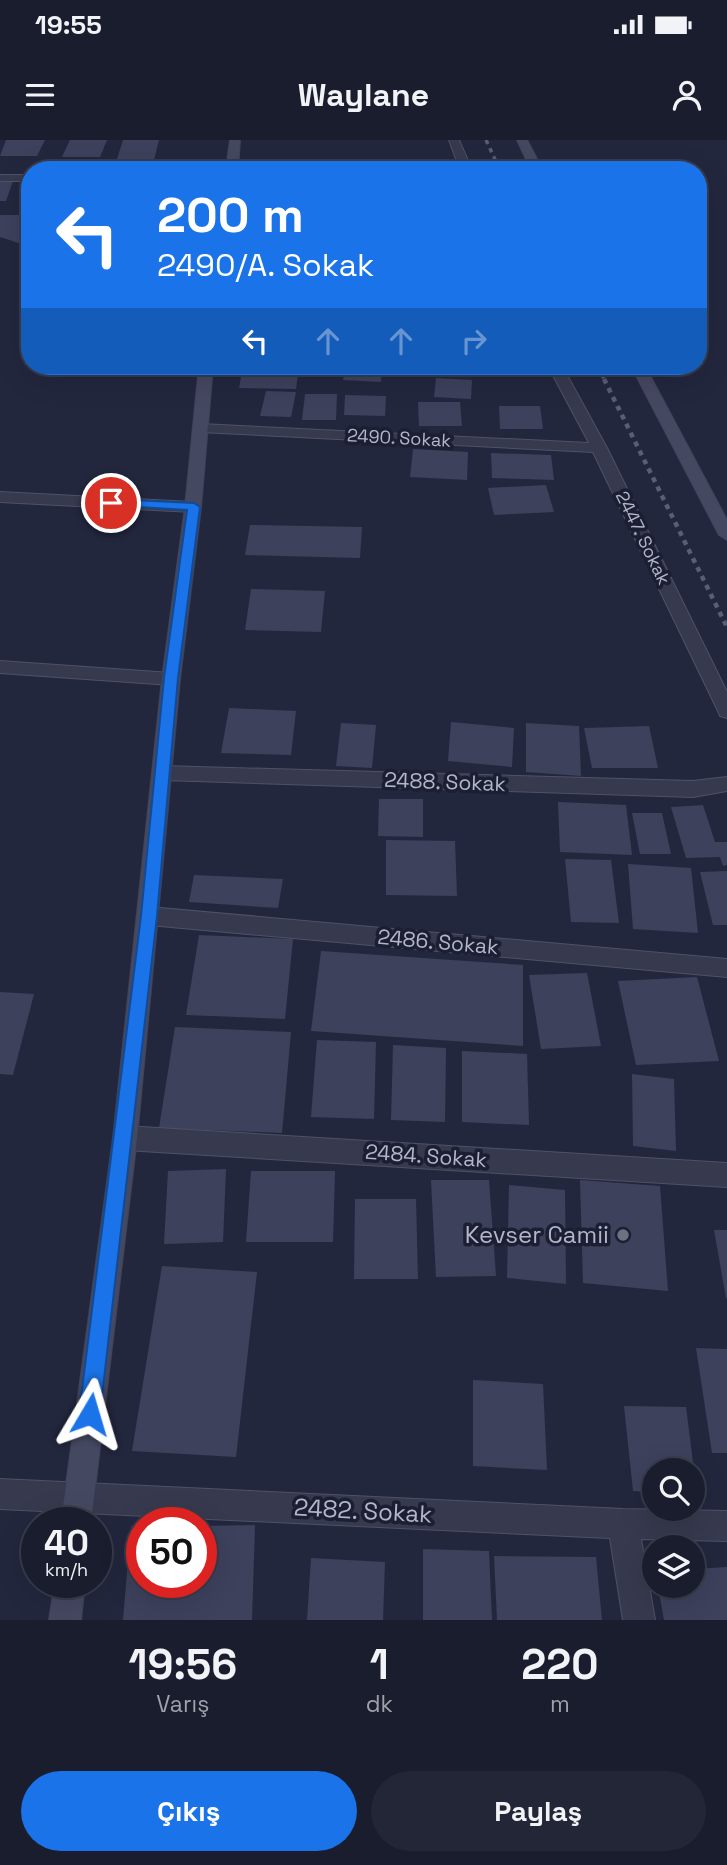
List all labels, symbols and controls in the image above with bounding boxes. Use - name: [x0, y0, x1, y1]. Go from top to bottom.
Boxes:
- text: 19:55: [35, 8, 102, 42]
- text: Waylane: [298, 75, 429, 115]
- icon: menu: [21, 76, 59, 114]
- icon: person: [668, 76, 706, 114]
- text: 200 m: [157, 184, 304, 246]
- icon: left: [42, 189, 133, 280]
- text: 2490/A. Sokak: [157, 245, 374, 285]
- icon: left: [236, 322, 274, 360]
- icon: ahead: [309, 322, 347, 360]
- icon: ahead: [382, 322, 420, 360]
- icon: right: [455, 322, 493, 360]
- street label: 2490. Sokak: [346, 423, 452, 452]
- pin: [81, 473, 141, 533]
- icon: arrive: [92, 484, 130, 522]
- street label: 2447. Sokak: [611, 487, 676, 589]
- street label: 2488. Sokak: [384, 766, 506, 797]
- street label: 2486. Sokak: [376, 923, 500, 960]
- street label: 2484. Sokak: [364, 1138, 488, 1173]
- place label: Kevser Camii: [465, 1219, 609, 1250]
- marker: Kevser Camii: [615, 1227, 631, 1243]
- position arrow: [53, 1377, 127, 1451]
- map controls: [642, 1458, 705, 1598]
- button: search: [642, 1458, 705, 1521]
- street label: 2482. Sokak: [293, 1491, 433, 1530]
- speed limit sign: 50: [126, 1507, 217, 1598]
- text: 40: [44, 1521, 89, 1565]
- button: layers: [642, 1535, 705, 1598]
- text: km/h: [45, 1558, 88, 1581]
- text: 19:56: [129, 1638, 237, 1691]
- text: 1: [370, 1638, 389, 1691]
- text: 220: [521, 1638, 598, 1691]
- text: Varış: [156, 1689, 209, 1719]
- text: dk: [366, 1689, 393, 1719]
- text: m: [550, 1689, 570, 1719]
- button: Çıkış: [21, 1771, 357, 1851]
- button: Paylaş: [371, 1771, 706, 1851]

